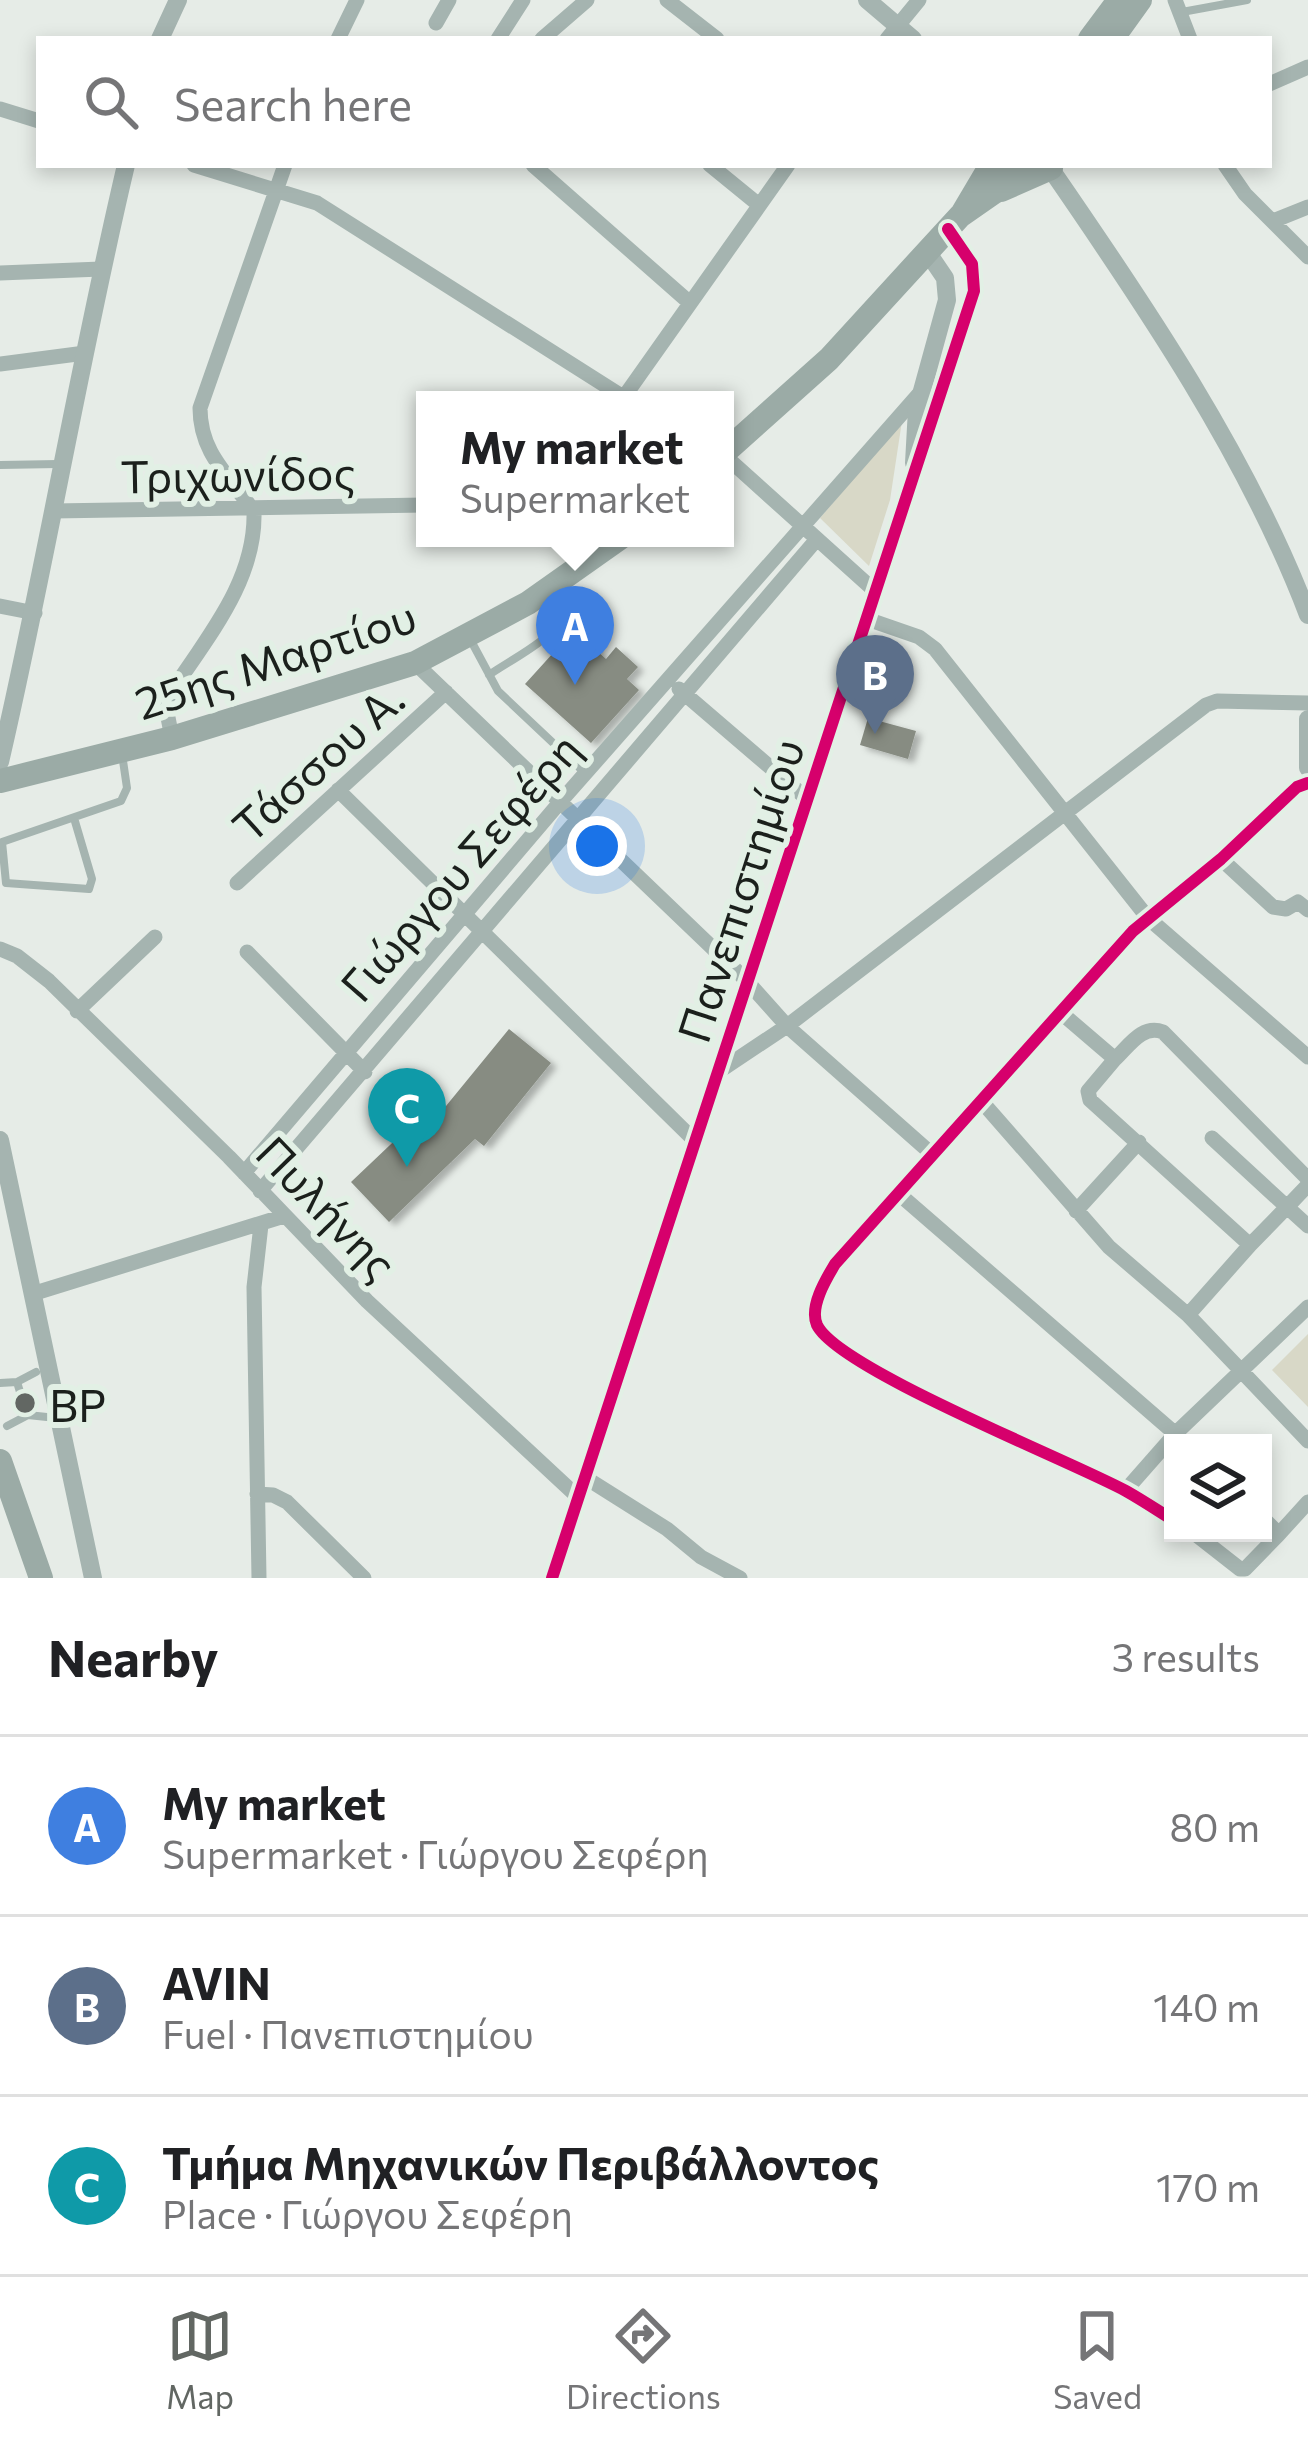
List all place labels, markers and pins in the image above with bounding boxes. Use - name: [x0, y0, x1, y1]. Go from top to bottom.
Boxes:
- pin: A: [536, 586, 614, 685]
- pin: B: [836, 635, 914, 734]
- pin: C: [368, 1068, 446, 1167]
- place label: BP: [49, 1376, 106, 1431]
- marker: BP: [12, 1390, 38, 1416]

